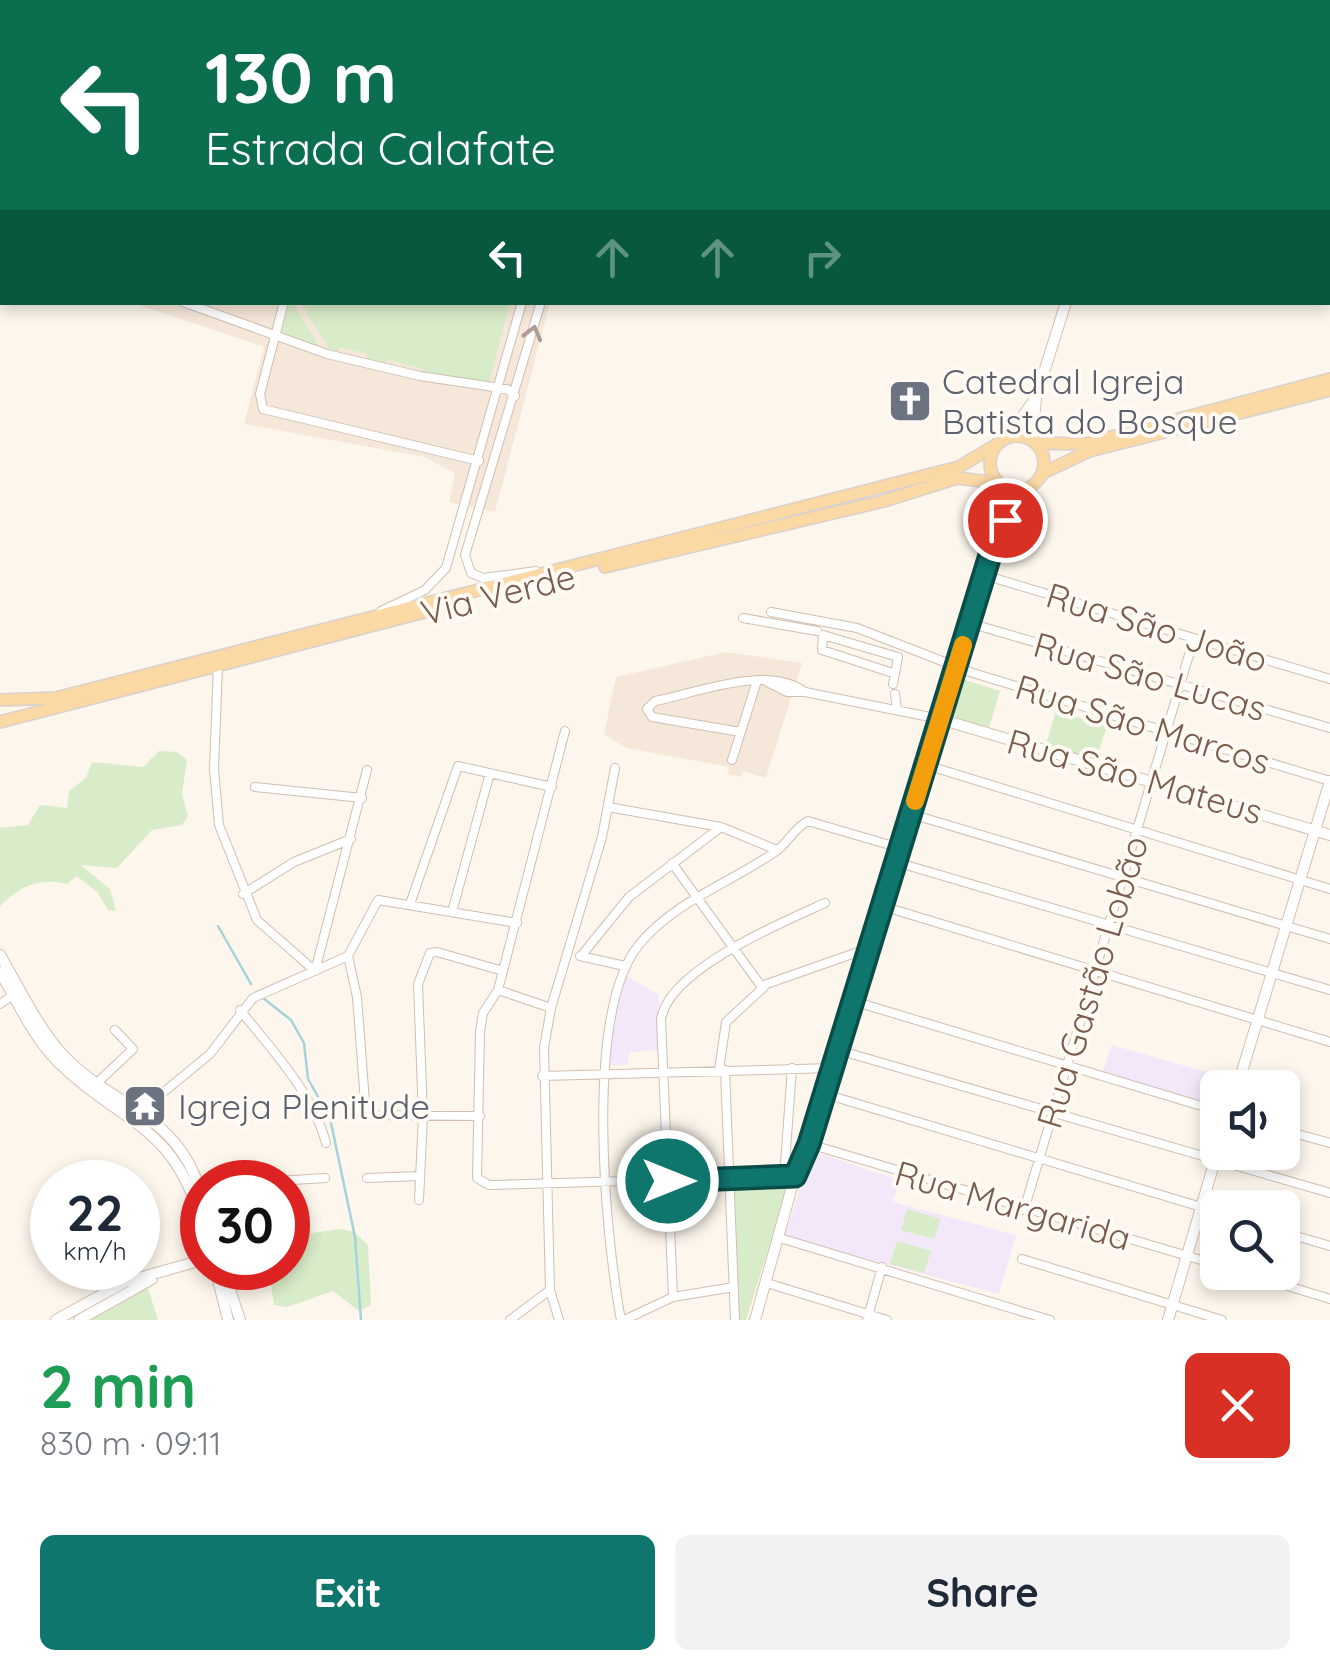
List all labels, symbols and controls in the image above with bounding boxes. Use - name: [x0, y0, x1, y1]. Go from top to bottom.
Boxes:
- text: 130 m: [205, 33, 397, 121]
- icon: left: [40, 40, 170, 170]
- text: Estrada Calafate: [205, 120, 556, 176]
- icon: left: [480, 230, 535, 285]
- icon: ahead: [585, 230, 640, 285]
- icon: ahead: [690, 230, 745, 285]
- icon: right: [795, 230, 850, 285]
- one-way arrow: [521, 325, 542, 343]
- place label: Catedral Igreja Batista do Bosque: [942, 359, 1238, 443]
- church icon: Catedral Igreja Batista do Bosque: [887, 378, 933, 424]
- pin: [963, 478, 1048, 563]
- icon: arrive: [978, 493, 1033, 548]
- street label: Via Verde: [416, 554, 580, 634]
- street label: Rua São João: [1041, 573, 1273, 681]
- street label: Rua São Lucas: [1029, 622, 1271, 730]
- street label: Rua São Marcos: [1010, 664, 1276, 784]
- street label: Rua São Mateus: [1002, 719, 1268, 833]
- street label: Rua Gastão Lobão: [1027, 831, 1157, 1133]
- map controls: [1200, 1070, 1300, 1290]
- button: sound: [1200, 1070, 1300, 1170]
- temple icon: Igreja Plenitude: [122, 1083, 168, 1129]
- place label: Igreja Plenitude: [178, 1084, 430, 1128]
- position arrow: [616, 1129, 720, 1233]
- street label: Rua Margarida: [890, 1150, 1136, 1260]
- speed limit sign: 30: [180, 1160, 310, 1290]
- text: 22: [67, 1181, 123, 1244]
- button: search: [1200, 1190, 1300, 1290]
- text: km/h: [63, 1235, 127, 1266]
- text: 2 min: [40, 1348, 196, 1423]
- button: close: [1185, 1353, 1290, 1458]
- text: 830 m · 09:11: [40, 1423, 221, 1463]
- button: Exit: [40, 1535, 655, 1650]
- button: Share: [675, 1535, 1290, 1650]

